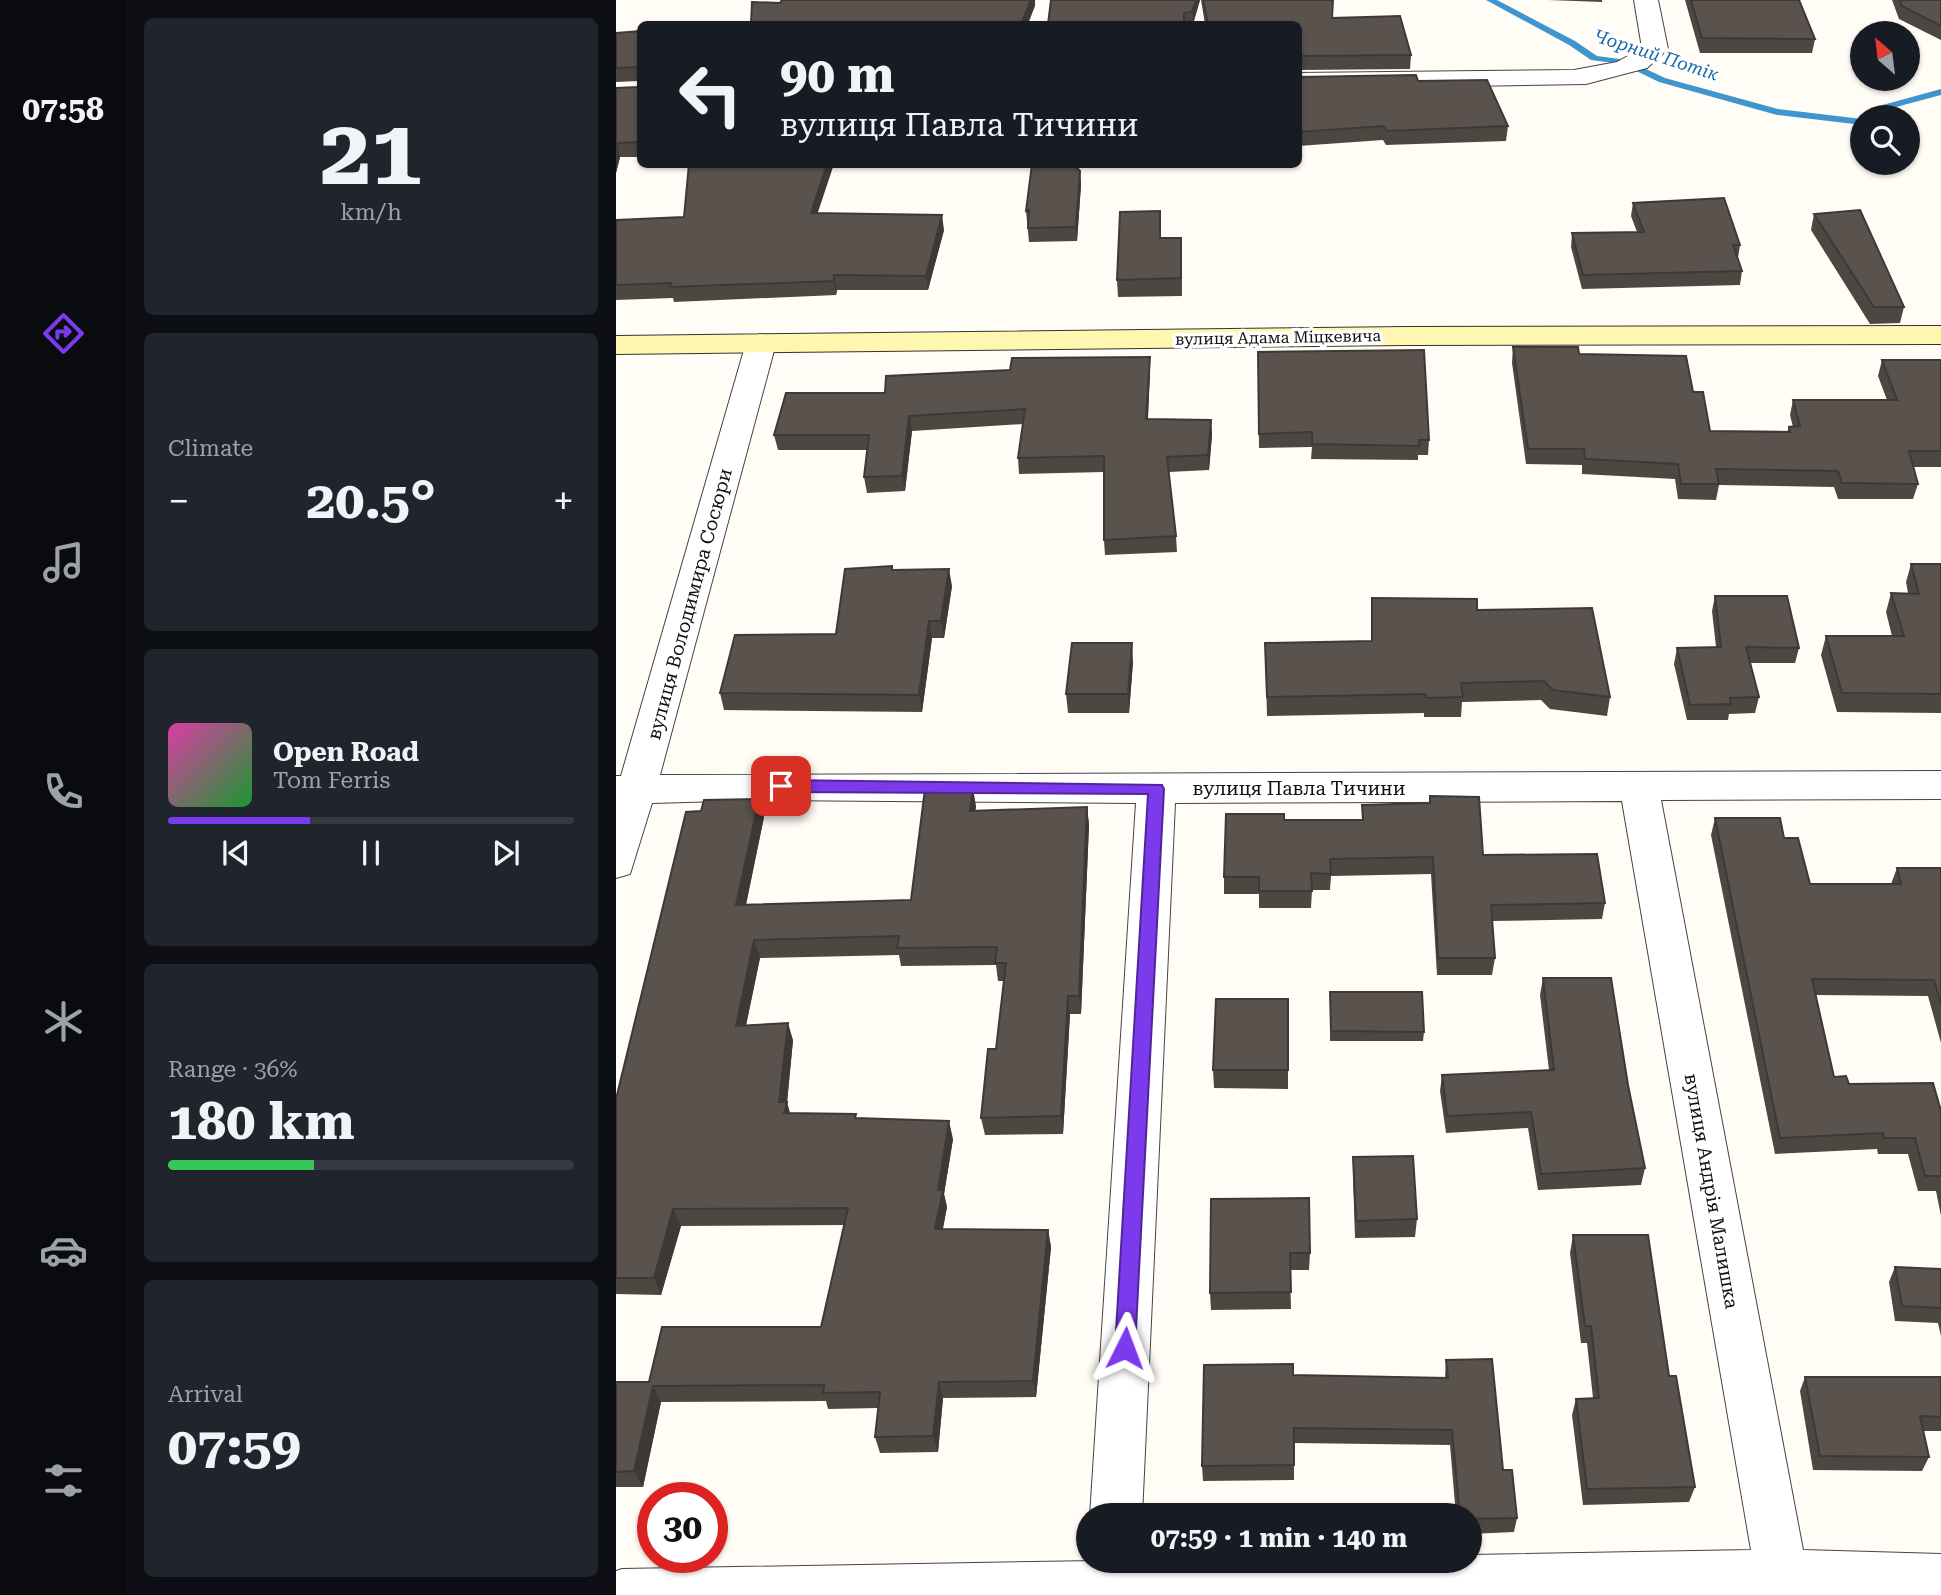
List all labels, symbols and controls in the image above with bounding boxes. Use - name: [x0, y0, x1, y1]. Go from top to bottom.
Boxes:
- north arrow: [1850, 21, 1920, 91]
- map controls: [1850, 21, 1920, 175]
- water label: Чорний Потік: [1591, 24, 1721, 85]
- text: 90 m: [780, 47, 895, 104]
- icon: left: [665, 49, 756, 140]
- text: 07:58: [22, 90, 104, 128]
- text: 21: [320, 100, 422, 206]
- button: search: [1850, 105, 1920, 175]
- text: вулиця Павла Тичини: [780, 106, 1138, 144]
- text: km/h: [340, 199, 402, 226]
- icon: directions: [39, 309, 88, 358]
- street label: вулиця Адама Міцкевича: [1175, 326, 1381, 349]
- text: Climate: [168, 435, 253, 462]
- street label: вулиця Володимира Сосюри: [642, 466, 737, 742]
- text: 20.5°: [306, 470, 436, 531]
- text: −: [168, 479, 189, 523]
- text: +: [553, 479, 574, 523]
- icon: music: [39, 538, 88, 587]
- text: Open Road: [273, 737, 419, 767]
- pin: [751, 756, 811, 816]
- icon: phone: [39, 767, 88, 816]
- text: Tom Ferris: [273, 767, 390, 794]
- icon: arrive: [762, 767, 800, 805]
- street label: вулиця Павла Тичини: [1193, 777, 1406, 800]
- icon: previous: [217, 834, 255, 872]
- icon: pause: [352, 834, 390, 872]
- icon: next: [487, 834, 525, 872]
- icon: climate: [39, 997, 88, 1046]
- text: Range · 36%: [168, 1056, 297, 1083]
- street label: вулиця Андрія Малишка: [1679, 1072, 1744, 1311]
- text: 180 km: [168, 1091, 355, 1152]
- icon: car: [39, 1226, 88, 1275]
- position arrow: [1088, 1311, 1162, 1385]
- text: Arrival: [168, 1381, 243, 1408]
- text: 07:59: [168, 1416, 301, 1477]
- icon: filters: [39, 1456, 88, 1505]
- speed limit sign: 30: [637, 1482, 728, 1573]
- text: 07:59 · 1 min · 140 m: [1151, 1523, 1407, 1553]

